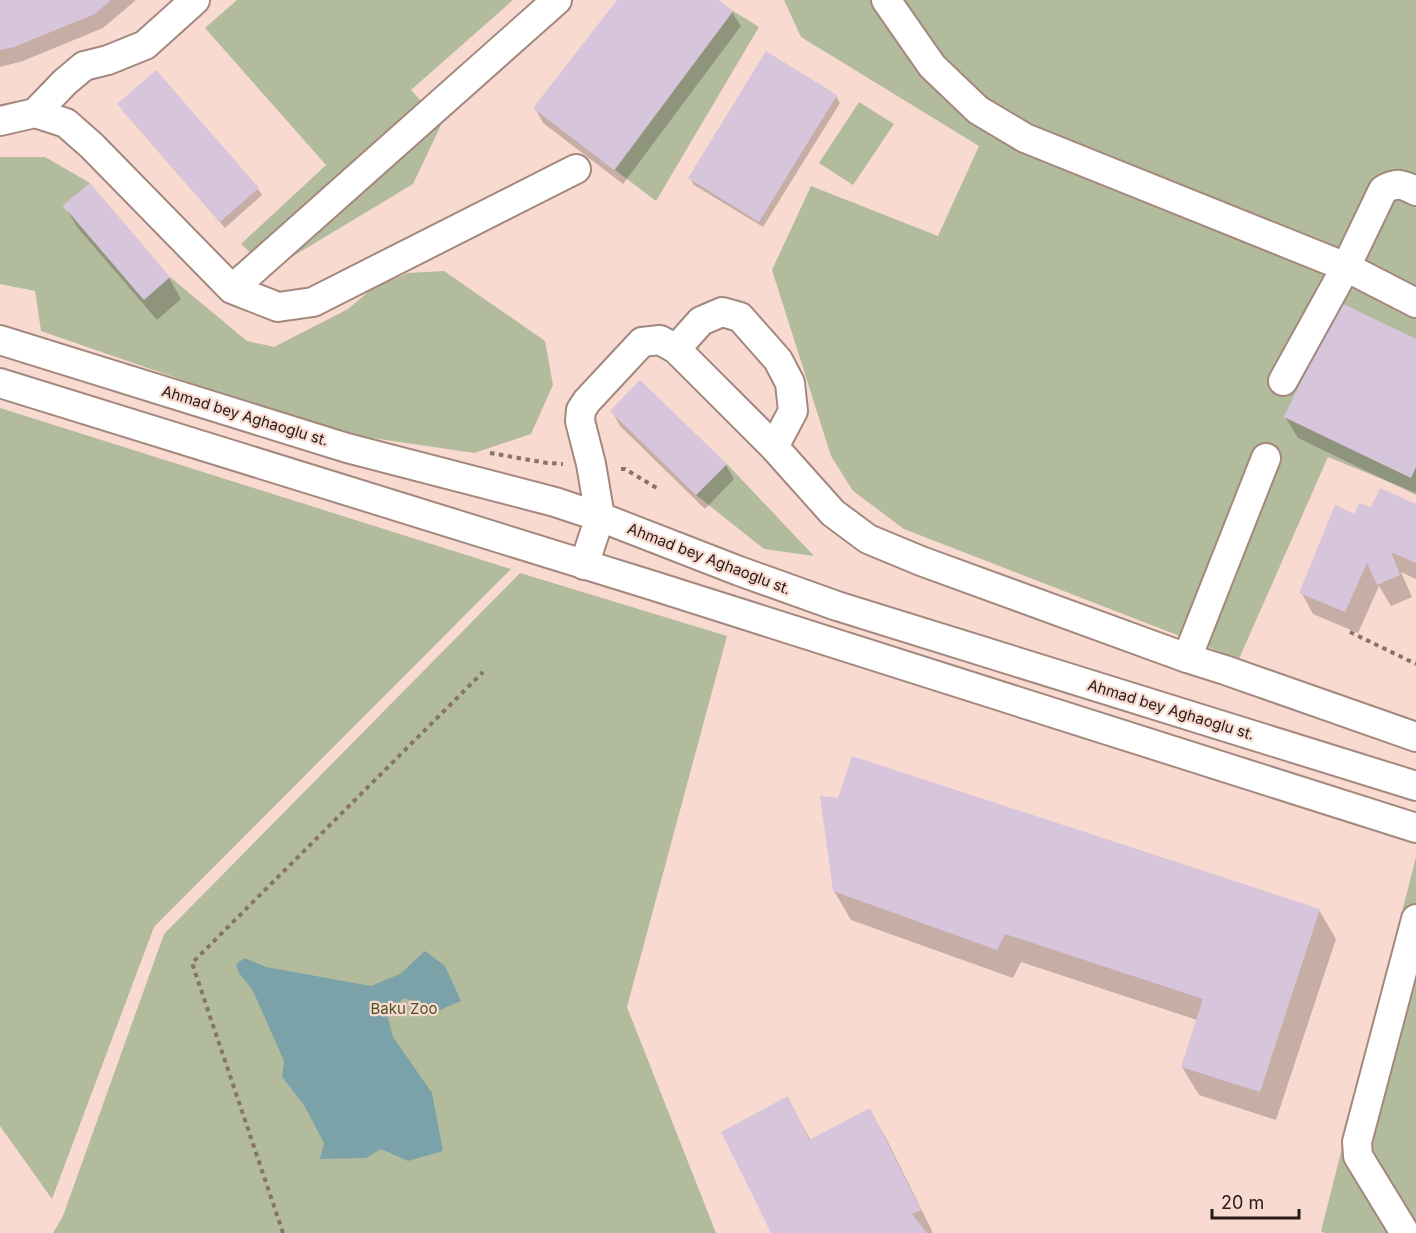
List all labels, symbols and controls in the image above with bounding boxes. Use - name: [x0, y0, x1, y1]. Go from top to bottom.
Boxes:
- street label: Ahmad bey Aghaoglu st.: [159, 381, 331, 450]
- street label: Ahmad bey Aghaoglu st.: [625, 519, 794, 598]
- street label: Ahmad bey Aghaoglu st.: [1085, 675, 1257, 744]
- park label: Baku Zoo: [371, 999, 437, 1018]
- scale bar: [1212, 1182, 1299, 1220]
- text: 20 m: [1221, 1192, 1264, 1213]

